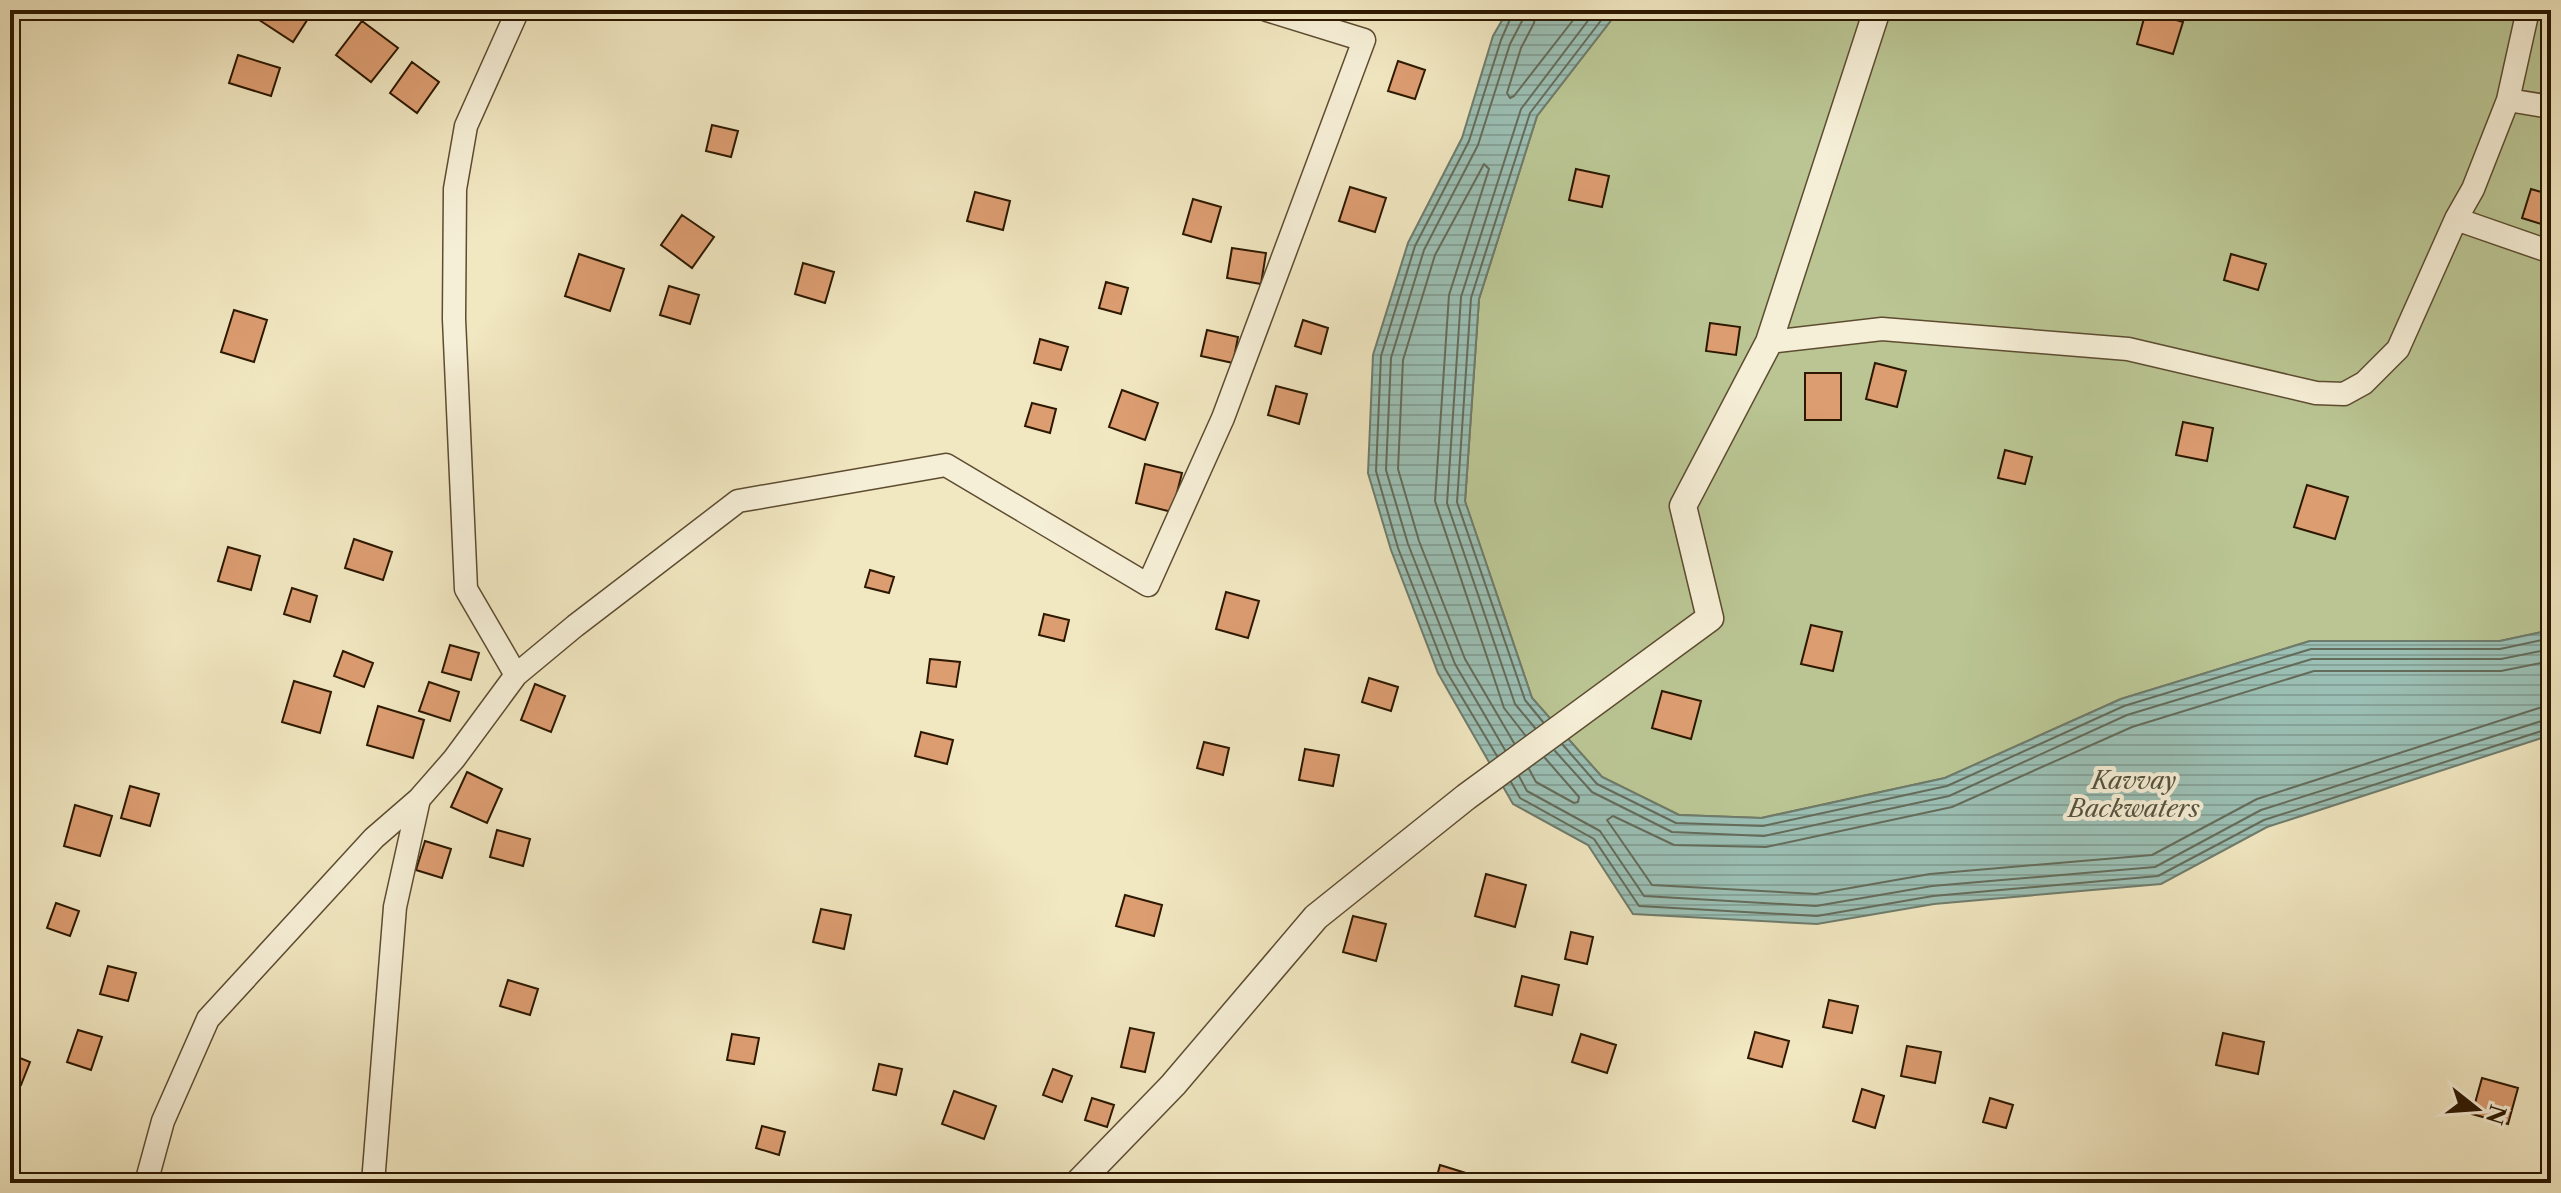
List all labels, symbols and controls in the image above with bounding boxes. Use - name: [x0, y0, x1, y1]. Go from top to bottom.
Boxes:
- water label: Kavvay Backwaters: [2066, 766, 2200, 823]
- north arrow: [2437, 1069, 2517, 1149]
- text: N: [2480, 1102, 2511, 1128]

